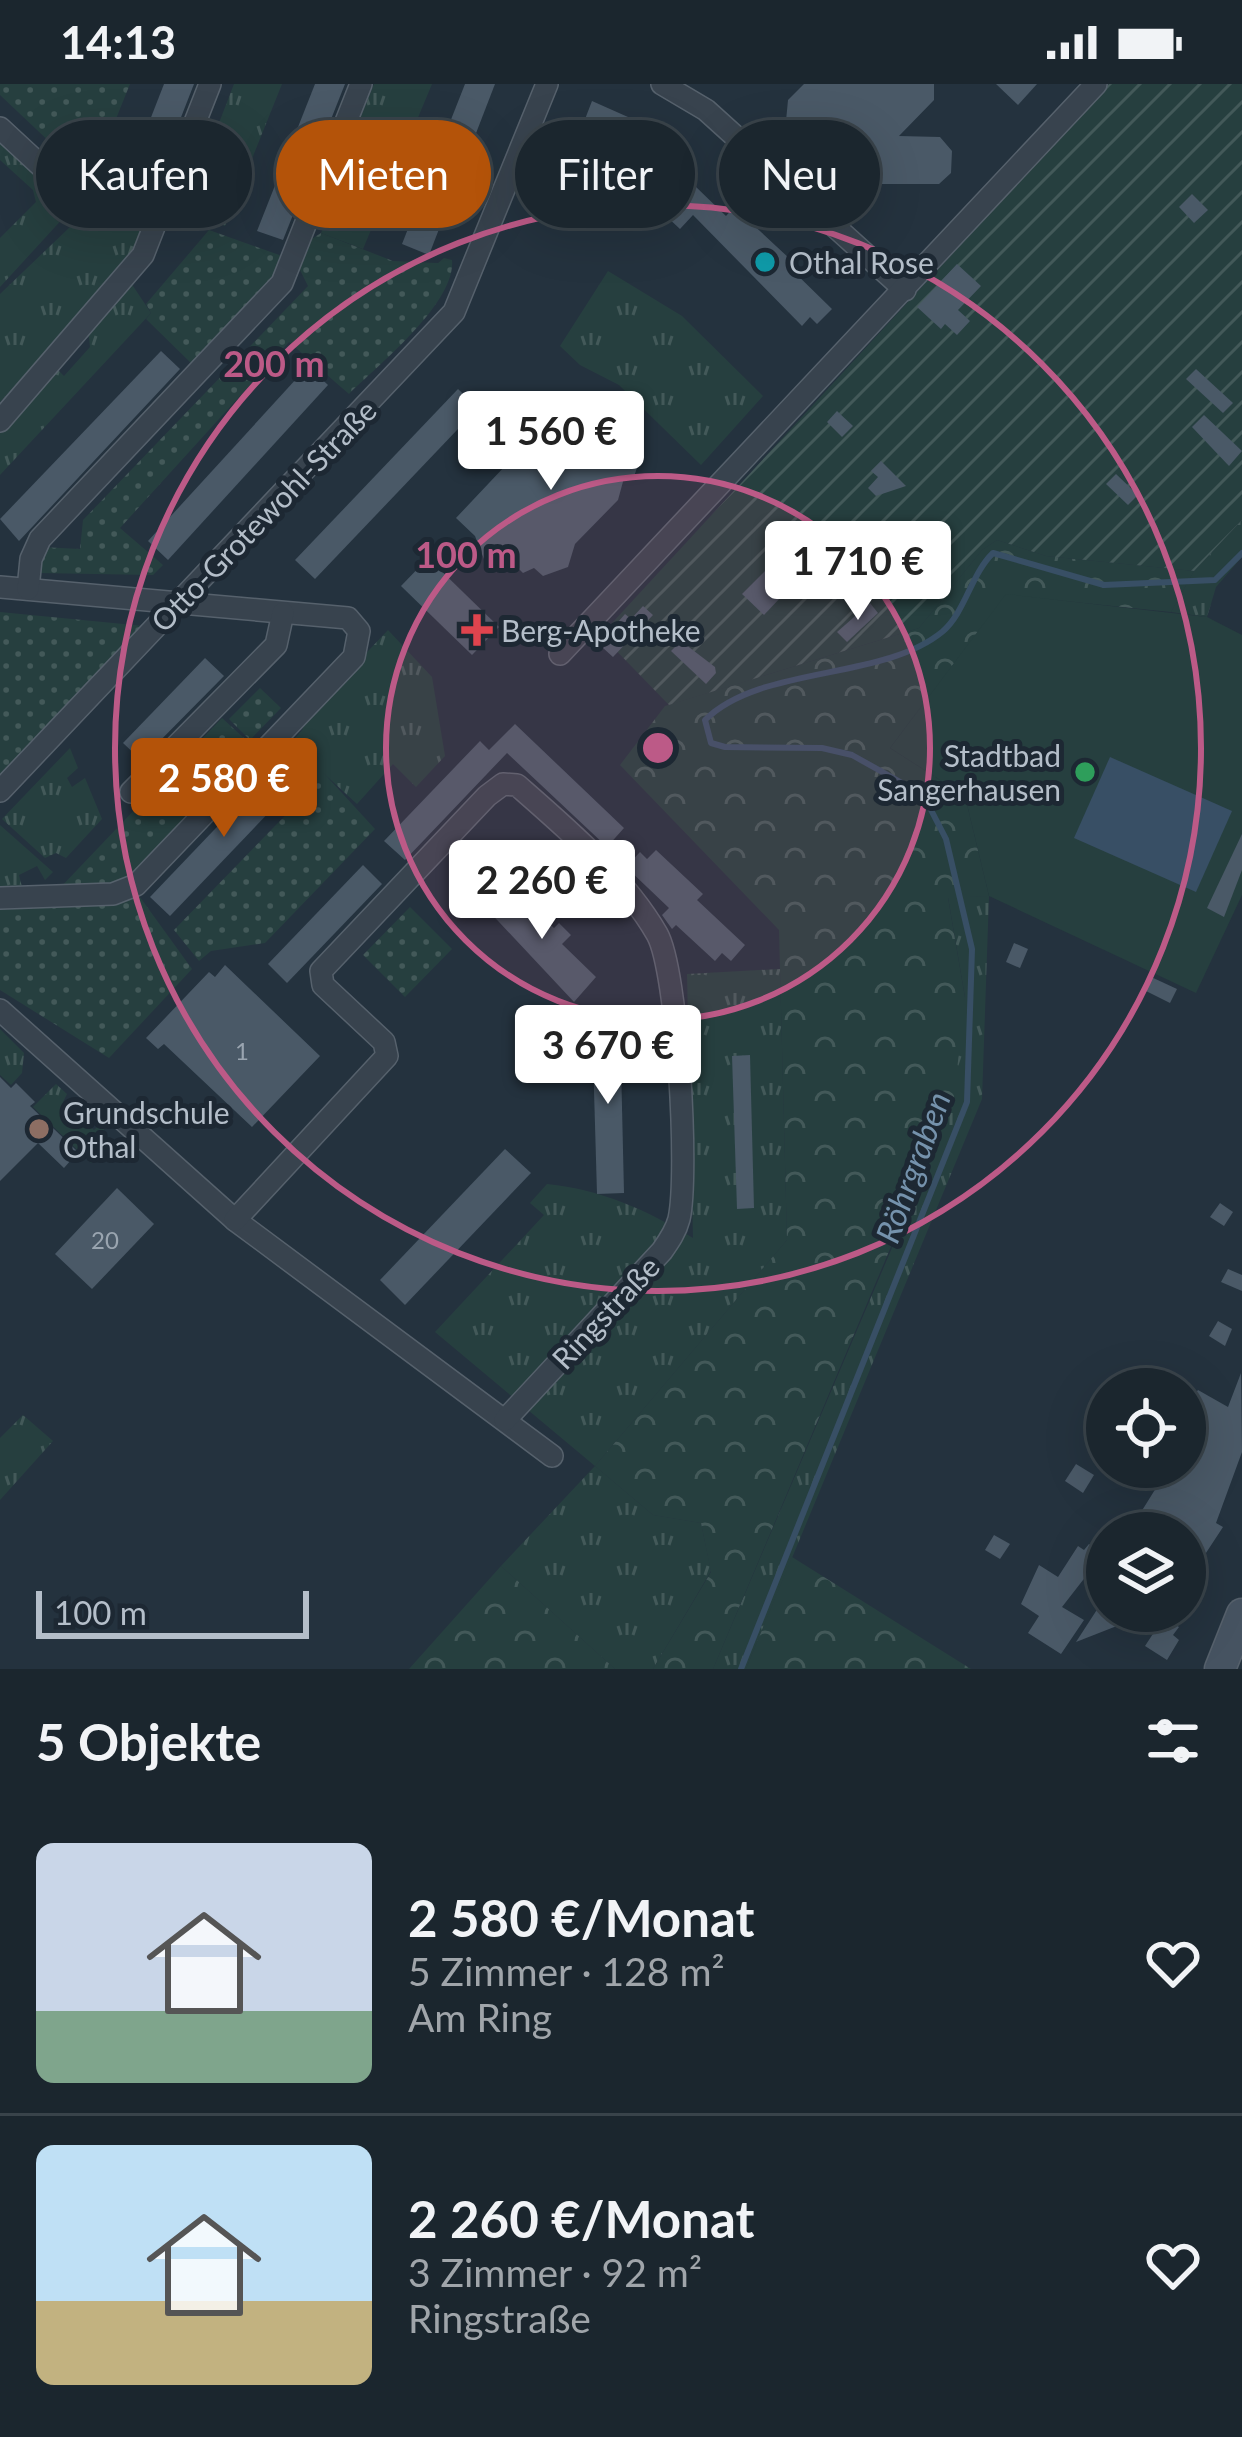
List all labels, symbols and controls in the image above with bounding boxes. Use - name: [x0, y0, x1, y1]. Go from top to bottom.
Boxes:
- text: 14:13: [60, 15, 176, 69]
- chip: Kaufen: [36, 120, 252, 228]
- chip: Mieten: [276, 120, 491, 228]
- chip: Filter: [515, 120, 695, 228]
- chip: Neu: [719, 120, 880, 228]
- place label: Othal Rose: [789, 244, 934, 280]
- marker: Othal Rose: [752, 249, 778, 275]
- text: 200 m: [223, 341, 325, 385]
- pin: 1 560 €: [440, 391, 662, 493]
- street label: Otto-Grotewohl-Straße: [143, 392, 383, 638]
- text: 1 560 €: [485, 407, 617, 453]
- pin: 1 710 €: [747, 521, 969, 623]
- text: 100 m: [415, 532, 517, 576]
- text: 1 710 €: [792, 537, 924, 583]
- place label: Berg-Apotheke: [501, 612, 701, 648]
- marker: Berg-Apotheke: [464, 617, 490, 643]
- centre of rings: [637, 727, 679, 769]
- place label: Stadtbad Sangerhausen: [877, 737, 1061, 807]
- pin: 2 580 €: [113, 738, 335, 840]
- text: 2 580 €: [158, 754, 290, 800]
- marker: Stadtbad Sangerhausen: [1072, 759, 1098, 785]
- pin: 2 260 €: [431, 840, 653, 942]
- text: 2 260 €: [476, 856, 608, 902]
- pin: 3 670 €: [497, 1005, 719, 1107]
- text: 3 670 €: [542, 1021, 674, 1067]
- house number: 1: [235, 1036, 249, 1065]
- water label: Röhrgraben: [866, 1086, 958, 1248]
- place label: Grundschule Othal: [63, 1094, 230, 1164]
- marker: Grundschule Othal: [26, 1116, 52, 1142]
- house number: 20: [91, 1225, 119, 1254]
- street label: Ringstraße: [544, 1248, 666, 1376]
- map controls: [1086, 1368, 1206, 1632]
- button: locate: [1086, 1368, 1206, 1488]
- button: layers: [1086, 1512, 1206, 1632]
- scale bar: [36, 1585, 309, 1638]
- text: 100 m: [54, 1592, 147, 1632]
- icon: filters: [1140, 1708, 1206, 1774]
- text: 5 Objekte: [36, 1711, 261, 1772]
- text: 2 580 €/Monat: [408, 1887, 754, 1948]
- icon: home: [132, 1891, 276, 2035]
- icon: heart: [1140, 1930, 1206, 1996]
- text: 5 Zimmer · 128 m²: [408, 1948, 725, 1994]
- text: Am Ring: [408, 1994, 552, 2040]
- text: 2 260 €/Monat: [408, 2188, 754, 2249]
- icon: home: [132, 2193, 276, 2337]
- icon: heart: [1140, 2232, 1206, 2298]
- text: 3 Zimmer · 92 m²: [408, 2249, 702, 2295]
- text: Ringstraße: [408, 2295, 591, 2341]

